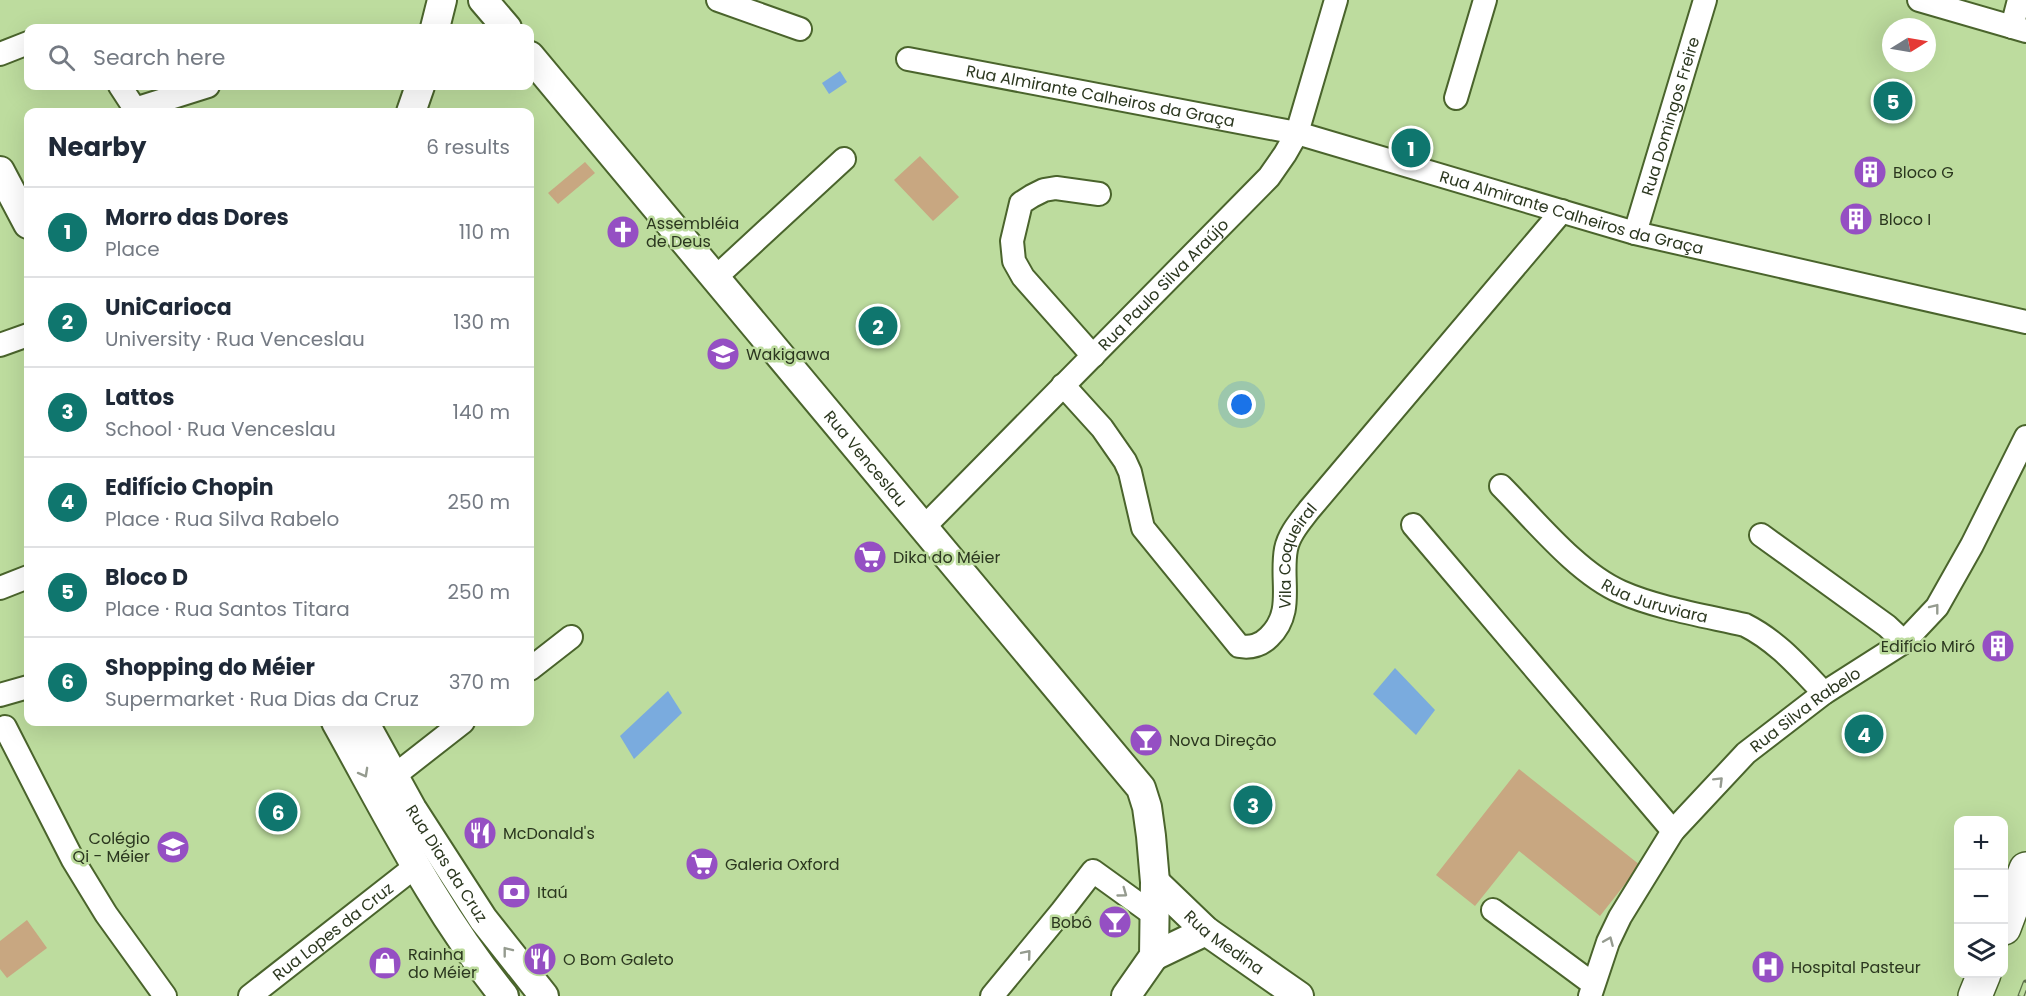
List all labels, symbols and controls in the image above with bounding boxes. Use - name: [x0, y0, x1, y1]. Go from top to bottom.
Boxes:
- north arrow: [1882, 18, 1936, 72]
- search box: [24, 24, 534, 90]
- street label: Rua Domingos Freire: [1635, 34, 1705, 198]
- icon: search: [45, 41, 78, 74]
- text: Search here: [93, 42, 226, 73]
- street label: Rua Almirante Calheiros da Graça: [964, 59, 1237, 132]
- pin: 5: [1874, 78, 1912, 124]
- pin: 1: [1392, 126, 1430, 170]
- text: Nearby: [48, 129, 146, 165]
- text: 6 results: [426, 133, 510, 161]
- building icon: Bloco G: [1852, 154, 1888, 190]
- place label: Bloco G: [1893, 161, 1954, 184]
- street label: Rua Almirante Calheiros da Graça: [1437, 164, 1706, 260]
- building icon: Bloco I: [1838, 201, 1874, 237]
- text: Morro das Dores: [105, 202, 289, 233]
- place label: Bloco I: [1879, 208, 1931, 231]
- place label: Assembléia de Deus: [646, 212, 739, 253]
- street label: Rua Paulo Silva Araújo: [1093, 213, 1234, 356]
- church icon: Assembléia de Deus: [605, 214, 641, 250]
- text: 1: [64, 218, 71, 246]
- text: 110 m: [459, 218, 510, 246]
- text: Place: [105, 235, 160, 263]
- text: UniCarioca: [105, 292, 232, 323]
- pin: 2: [858, 304, 898, 348]
- text: 2: [62, 308, 73, 336]
- text: 130 m: [453, 308, 510, 336]
- text: University · Rua Venceslau: [105, 325, 365, 353]
- school or university icon: Wakigawa: [705, 336, 741, 372]
- place label: Wakigawa: [746, 343, 830, 366]
- text: Lattos: [105, 382, 175, 413]
- your location: [1227, 390, 1256, 419]
- text: 3: [61, 398, 74, 426]
- text: 140 m: [453, 398, 510, 426]
- street label: Rua Venceslau: [819, 405, 913, 511]
- text: School · Rua Venceslau: [105, 415, 336, 443]
- text: Edifício Chopin: [105, 472, 274, 503]
- text: 4: [61, 488, 74, 516]
- text: 250 m: [447, 488, 510, 516]
- street label: Vila Coqueiral: [1273, 498, 1322, 610]
- text: Place · Rua Silva Rabelo: [105, 505, 339, 533]
- supermarket icon: Dika do Méier: [852, 539, 888, 575]
- place label: Dika do Méier: [893, 546, 1000, 569]
- text: Bloco D: [105, 562, 188, 593]
- street label: Rua Juruviara: [1597, 573, 1710, 628]
- text: 5: [61, 578, 74, 606]
- text: 250 m: [447, 578, 510, 606]
- text: Place · Rua Santos Titara: [105, 595, 350, 623]
- one-way arrow: [1928, 604, 1939, 615]
- building icon: Edifício Miró: [1980, 628, 2016, 664]
- place label: Edifício Miró: [1881, 635, 1975, 658]
- text: Shopping do Méier: [105, 652, 315, 683]
- street label: Rua Silva Rabelo: [1745, 661, 1865, 758]
- text: 6: [61, 668, 74, 696]
- text: 370 m: [449, 668, 510, 696]
- text: Supermarket · Rua Dias da Cruz: [105, 685, 419, 713]
- pin: 4: [1844, 712, 1884, 756]
- bar icon: Nova Direção: [1128, 722, 1164, 758]
- place label: Nova Direção: [1169, 729, 1276, 752]
- one-way arrow: [357, 767, 368, 777]
- one-way arrow: [1711, 778, 1722, 789]
- pin: 3: [1234, 782, 1272, 828]
- pin: 6: [258, 790, 298, 834]
- street label: Rua Dias da Cruz: [401, 800, 493, 927]
- restaurant icon: McDonald's: [462, 815, 498, 851]
- map controls: [1954, 816, 2008, 978]
- button: +: [1954, 816, 2008, 870]
- place label: McDonald's: [503, 822, 595, 845]
- place label: Colégio Qi - Méier: [73, 827, 150, 868]
- school or university icon: Colégio Qi - Méier: [155, 829, 191, 865]
- supermarket icon: Galeria Oxford: [684, 846, 720, 882]
- place label: Galeria Oxford: [725, 853, 840, 876]
- button: −: [1954, 870, 2008, 924]
- bank icon: Itaú: [496, 874, 532, 910]
- street label: Rua Lopes da Cruz: [268, 877, 398, 986]
- place label: Itaú: [537, 881, 568, 904]
- one-way arrow: [1117, 886, 1128, 897]
- bar icon: Bobô: [1097, 904, 1133, 940]
- street label: Rua Medina: [1179, 905, 1269, 980]
- place label: Bobô: [1051, 911, 1092, 934]
- button: layers: [1954, 924, 2008, 978]
- one-way arrow: [1602, 936, 1614, 947]
- restaurant icon: O Bom Galeto: [522, 941, 558, 977]
- place label: Rainha do Méier: [408, 943, 477, 984]
- shop icon: Rainha do Méier: [367, 945, 403, 981]
- one-way arrow: [504, 946, 515, 957]
- place label: O Bom Galeto: [563, 948, 674, 971]
- hospital icon: Hospital Pasteur: [1750, 949, 1786, 985]
- one-way arrow: [1020, 950, 1031, 961]
- place label: Hospital Pasteur: [1791, 956, 1921, 979]

